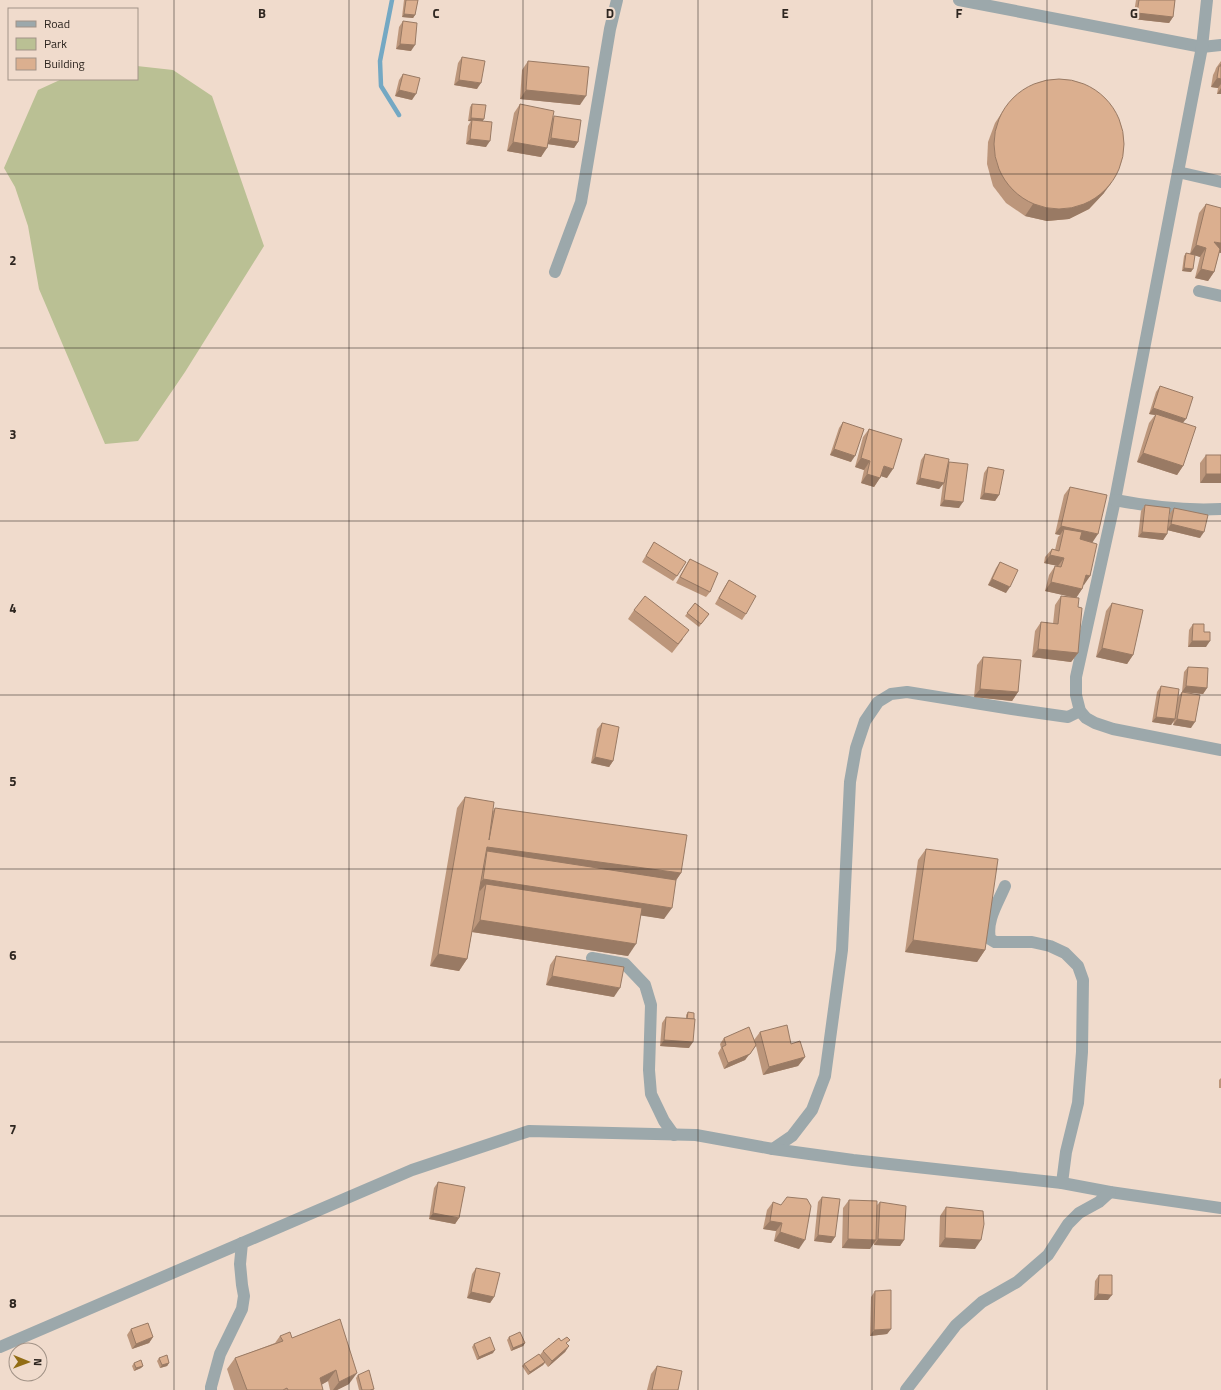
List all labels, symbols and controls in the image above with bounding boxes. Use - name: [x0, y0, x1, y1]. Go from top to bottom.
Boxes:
- text: B: [258, 3, 266, 23]
- text: C: [432, 3, 440, 23]
- text: D: [606, 3, 614, 23]
- text: E: [781, 3, 789, 23]
- text: F: [956, 3, 963, 23]
- text: G: [1130, 3, 1138, 23]
- legend: [8, 8, 138, 80]
- text: Road: [44, 14, 70, 33]
- text: Park: [44, 34, 67, 53]
- text: Building: [44, 54, 85, 73]
- text: 2: [9, 250, 17, 270]
- text: 3: [9, 424, 17, 444]
- text: 4: [9, 598, 17, 618]
- text: 5: [9, 771, 17, 791]
- text: 6: [9, 945, 17, 965]
- text: 7: [9, 1119, 17, 1139]
- text: 8: [9, 1293, 17, 1313]
- north arrow: [8, 1342, 48, 1382]
- text: N: [30, 1358, 46, 1366]

